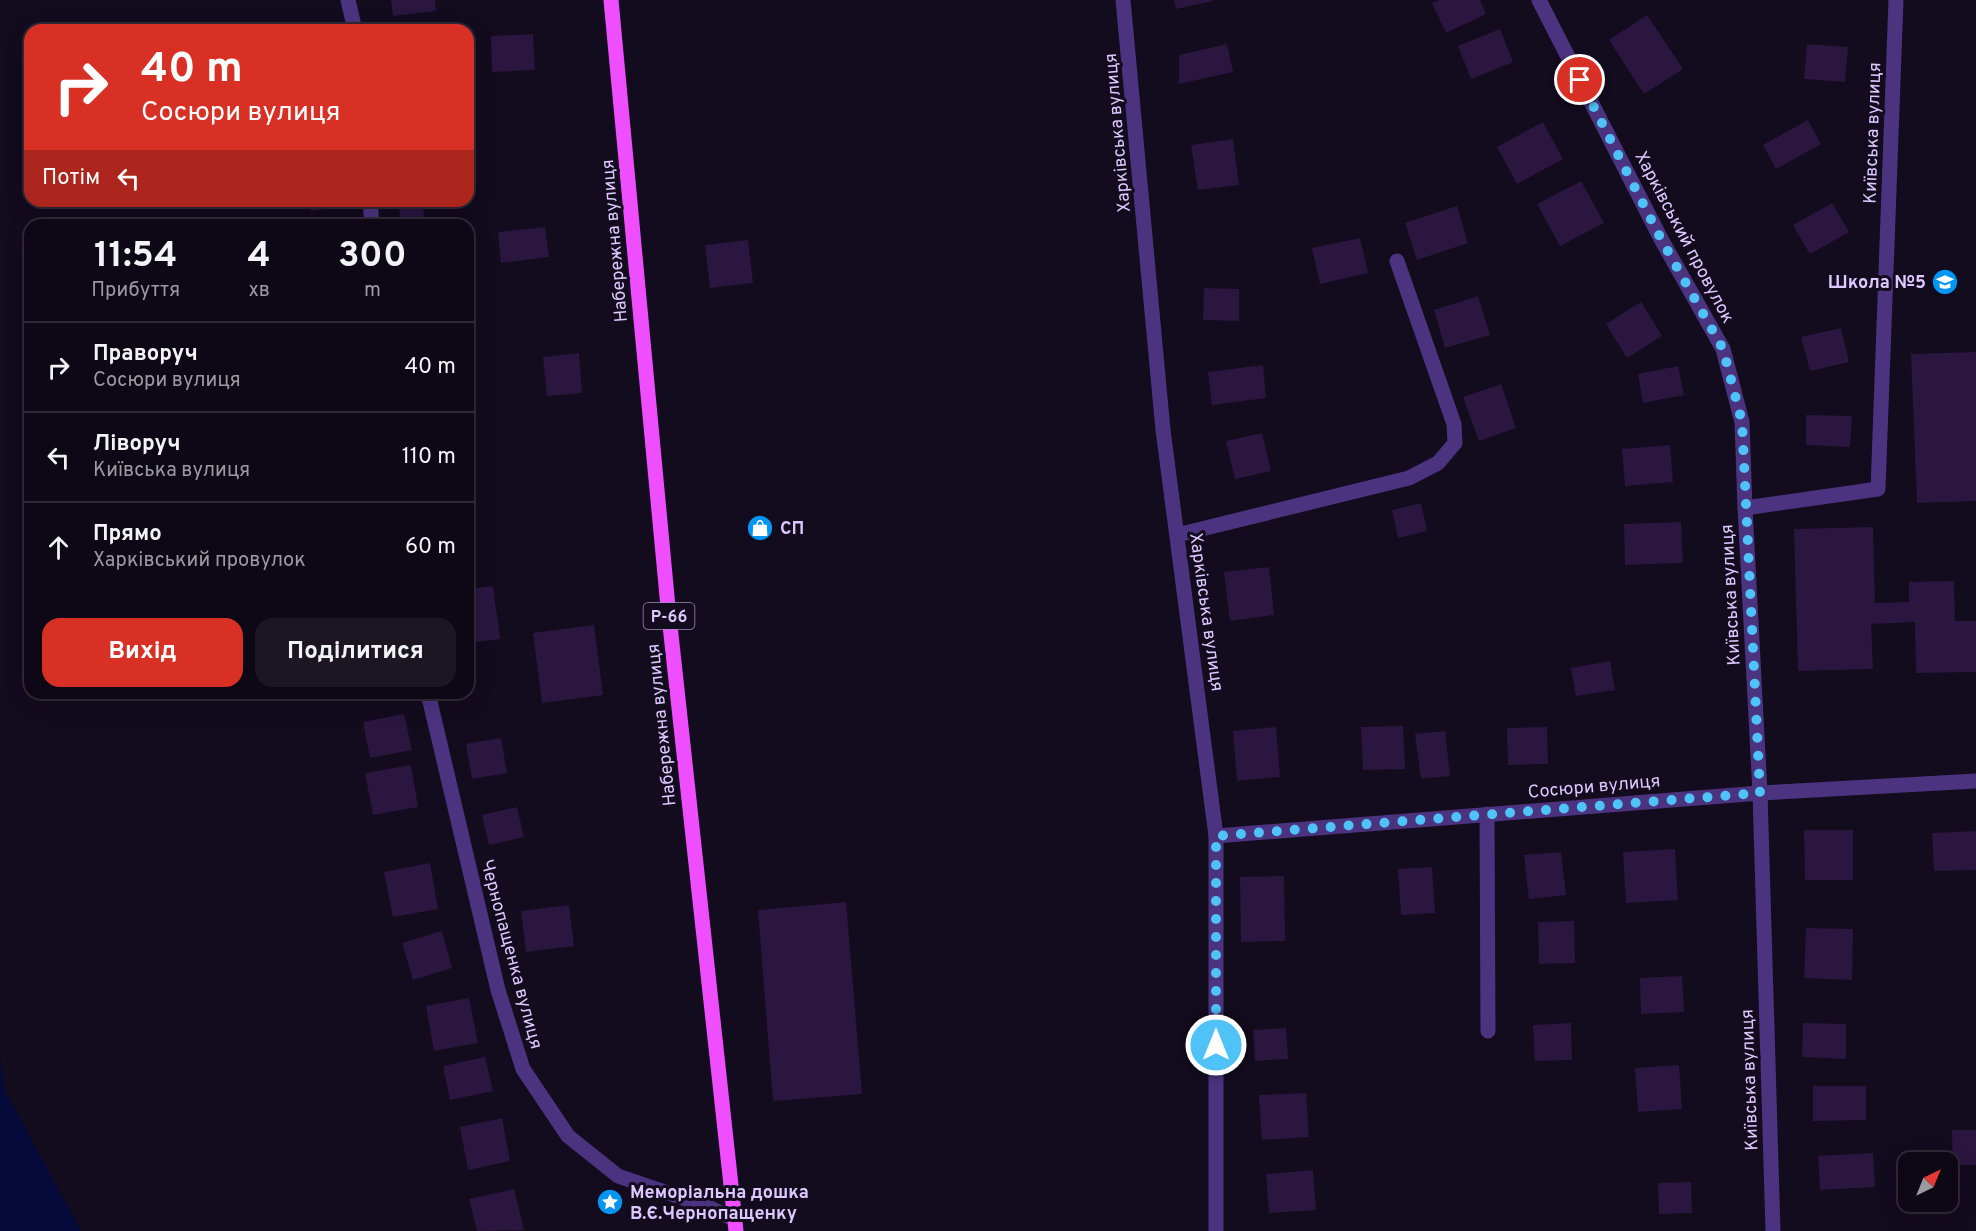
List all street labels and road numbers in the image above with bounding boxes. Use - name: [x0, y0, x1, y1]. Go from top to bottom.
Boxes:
- street label: Харківська вулиця: [1100, 52, 1137, 214]
- street label: Київська вулиця: [1860, 62, 1887, 204]
- street label: Харківський провулок: [1629, 148, 1739, 328]
- street label: Набережна вулиця: [597, 158, 634, 323]
- street label: Київська вулиця: [1716, 524, 1747, 666]
- street label: Харківська вулиця: [1183, 531, 1228, 693]
- road number: Р-66: [644, 603, 694, 629]
- street label: Набережна вулиця: [643, 642, 682, 807]
- street label: Сосюри вулиця: [1527, 770, 1661, 805]
- street label: Чернопащенка вулиця: [474, 857, 547, 1052]
- street label: Київська вулиця: [1737, 1009, 1764, 1151]

